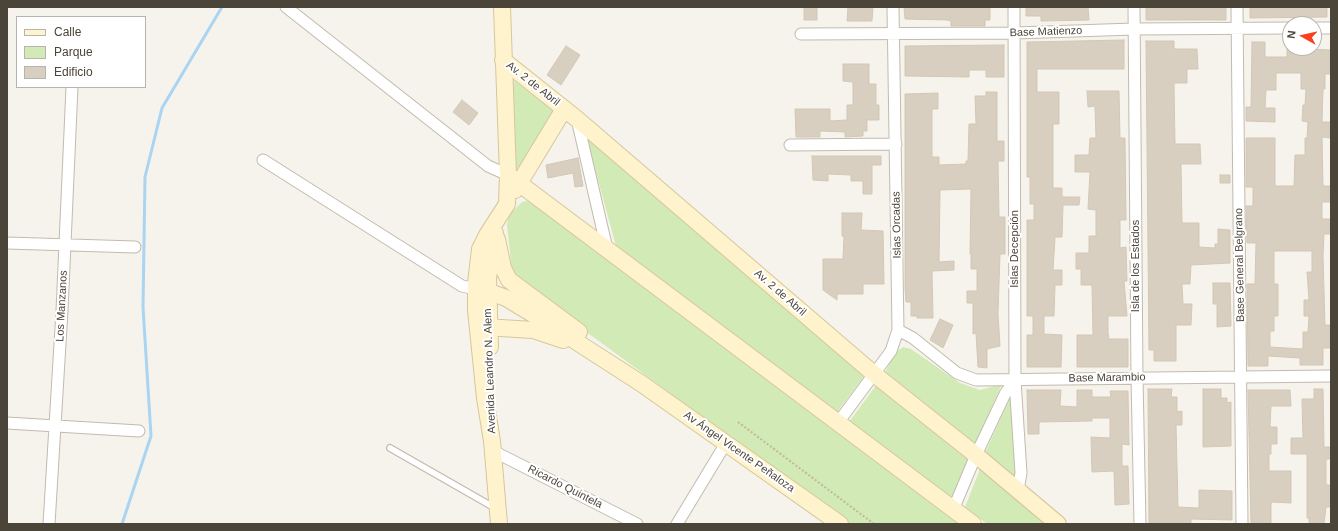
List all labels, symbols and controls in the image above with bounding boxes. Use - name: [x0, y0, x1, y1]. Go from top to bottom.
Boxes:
- legend: [16, 16, 146, 88]
- north arrow: [1282, 16, 1322, 56]
- street label: Base Matienzo: [1009, 24, 1083, 40]
- text: Calle: [54, 25, 81, 39]
- text: N: [1285, 30, 1298, 39]
- text: Parque: [54, 45, 93, 59]
- street label: Av. 2 de Abril: [504, 59, 562, 109]
- text: Edificio: [54, 65, 93, 79]
- street label: Islas Orcadas: [890, 191, 904, 259]
- street label: Base General Belgrano: [1232, 208, 1248, 322]
- street label: Islas Decepción: [1008, 210, 1022, 288]
- street label: Isla de los Estados: [1129, 220, 1143, 312]
- street label: Av. 2 de Abril: [751, 267, 809, 319]
- street label: Los Manzanos: [54, 270, 70, 342]
- street label: Avenida Leandro N. Alem: [481, 308, 499, 434]
- street label: Base Marambio: [1068, 371, 1146, 385]
- street label: Av Ángel Vicente Peñaloza: [681, 409, 797, 495]
- street label: Ricardo Quintela: [526, 463, 604, 511]

